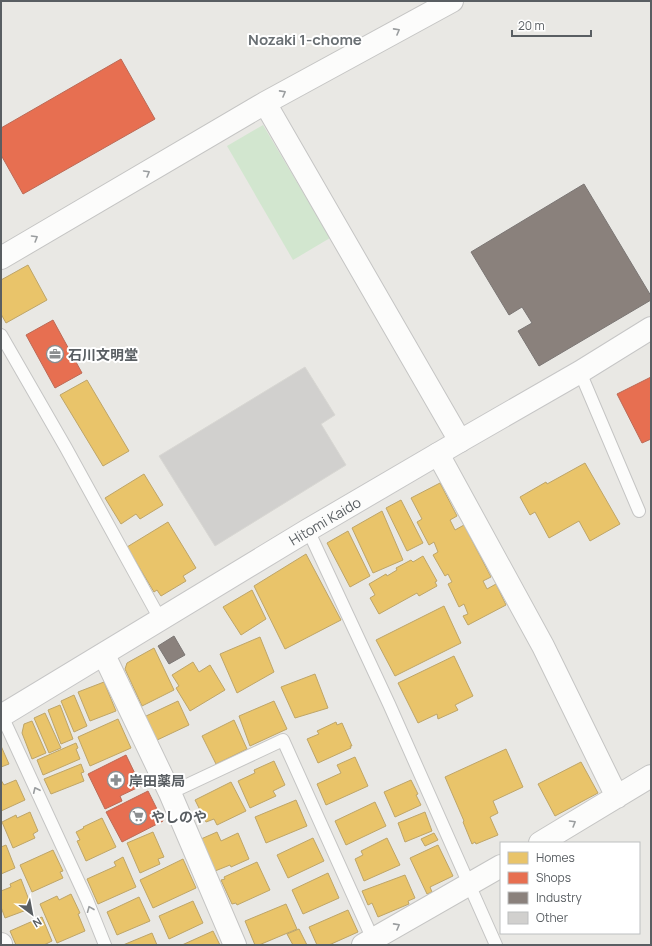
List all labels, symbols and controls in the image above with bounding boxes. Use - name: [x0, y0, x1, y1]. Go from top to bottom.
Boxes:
- scale bar: [512, 12, 591, 38]
- text: 20 m: [518, 17, 545, 34]
- one-way arrow: [393, 28, 401, 36]
- district label: Nozaki 1-chome: [248, 29, 362, 50]
- one-way arrow: [279, 91, 286, 98]
- one-way arrow: [143, 170, 150, 177]
- one-way arrow: [31, 236, 38, 243]
- office icon: 石川文明堂: [45, 344, 65, 364]
- place label: 石川文明堂: [68, 345, 138, 364]
- street label: Hitomi Kaido: [285, 492, 364, 549]
- pharmacy icon: 岸田薬局: [106, 770, 126, 790]
- place label: 岸田薬局: [129, 771, 185, 790]
- one-way arrow: [33, 787, 41, 794]
- supermarket icon: やしのや: [128, 806, 148, 826]
- place label: やしのや: [151, 807, 207, 826]
- one-way arrow: [569, 820, 576, 828]
- legend: [500, 842, 640, 934]
- text: Homes: [536, 849, 575, 866]
- text: Shops: [536, 869, 571, 886]
- text: Industry: [536, 889, 582, 906]
- north arrow: [12, 894, 52, 934]
- one-way arrow: [87, 905, 95, 912]
- text: Other: [536, 909, 569, 926]
- text: N: [30, 914, 45, 931]
- one-way arrow: [393, 923, 400, 930]

